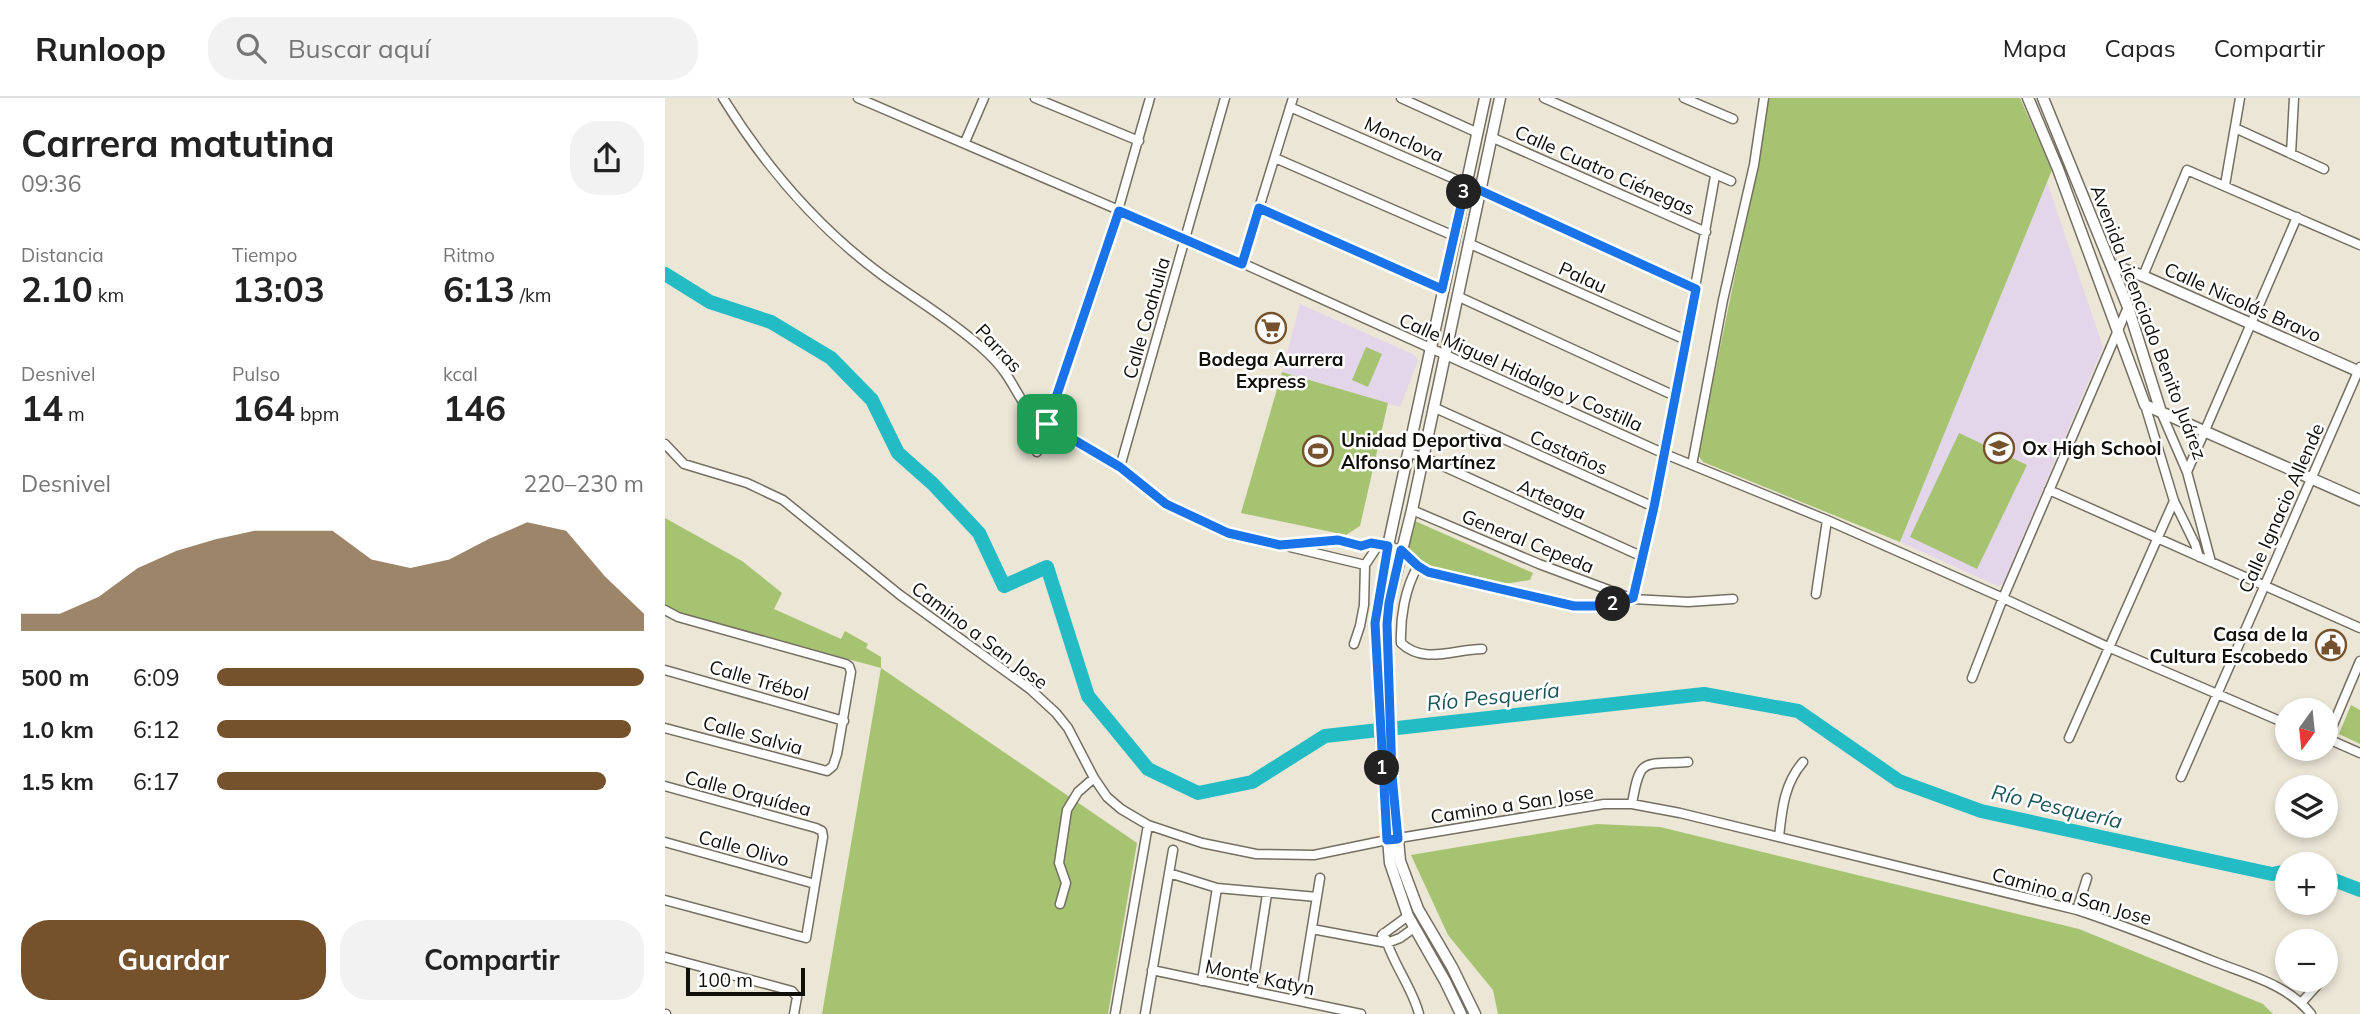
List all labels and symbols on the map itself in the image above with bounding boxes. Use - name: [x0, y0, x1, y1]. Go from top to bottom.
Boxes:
- street label: Monclova: [1361, 111, 1447, 167]
- street label: Calle Cuatro Ciénegas: [1511, 120, 1699, 220]
- pin: 3: [1447, 174, 1481, 210]
- street label: Avenida Licenciado Benito Juárez: [2085, 181, 2213, 463]
- street label: Calle Coahuila: [1117, 254, 1175, 382]
- street label: Palau: [1555, 256, 1611, 298]
- street label: Calle Nicolás Bravo: [2161, 257, 2325, 347]
- street label: Calle Miguel Hidalgo y Costilla: [1395, 307, 1647, 437]
- supermarket icon: Bodega Aurrera Express: [1254, 311, 1288, 345]
- street label: Parras: [970, 319, 1028, 377]
- place label: Bodega Aurrera Express: [1198, 347, 1344, 393]
- pin: [1017, 394, 1077, 454]
- street label: Calle Ignacio Allende: [2233, 419, 2329, 597]
- street label: Castaños: [1526, 424, 1612, 480]
- place label: Unidad Deportiva Alfonso Martínez: [1341, 428, 1502, 474]
- school or university icon: Ox High School: [1982, 431, 2016, 465]
- sports icon: Unidad Deportiva Alfonso Martínez: [1301, 434, 1335, 468]
- place label: Ox High School: [2022, 436, 2161, 460]
- street label: Arteaga: [1514, 473, 1590, 525]
- street label: General Cepeda: [1458, 504, 1598, 578]
- street label: Camino a San Jose: [907, 576, 1053, 694]
- pin: 2: [1595, 587, 1630, 622]
- place label: Casa de la Cultura Escobedo: [2149, 622, 2308, 668]
- public building icon: Casa de la Cultura Escobedo: [2314, 628, 2348, 662]
- street label: Calle Trébol: [707, 654, 811, 706]
- water label: Río Pesquería: [1425, 676, 1561, 716]
- north arrow: [2275, 698, 2338, 761]
- street label: Calle Salvia: [701, 710, 805, 760]
- pin: 1: [1365, 750, 1399, 786]
- street label: Calle Orquídea: [682, 765, 814, 821]
- water label: Río Pesquería: [1989, 778, 2125, 834]
- street label: Camino a San Jose: [1429, 779, 1595, 829]
- street label: Calle Olivo: [696, 824, 792, 872]
- street label: Camino a San Jose: [1989, 862, 2155, 930]
- street label: Monte Katyn: [1203, 954, 1317, 1000]
- scale bar: [686, 965, 805, 997]

